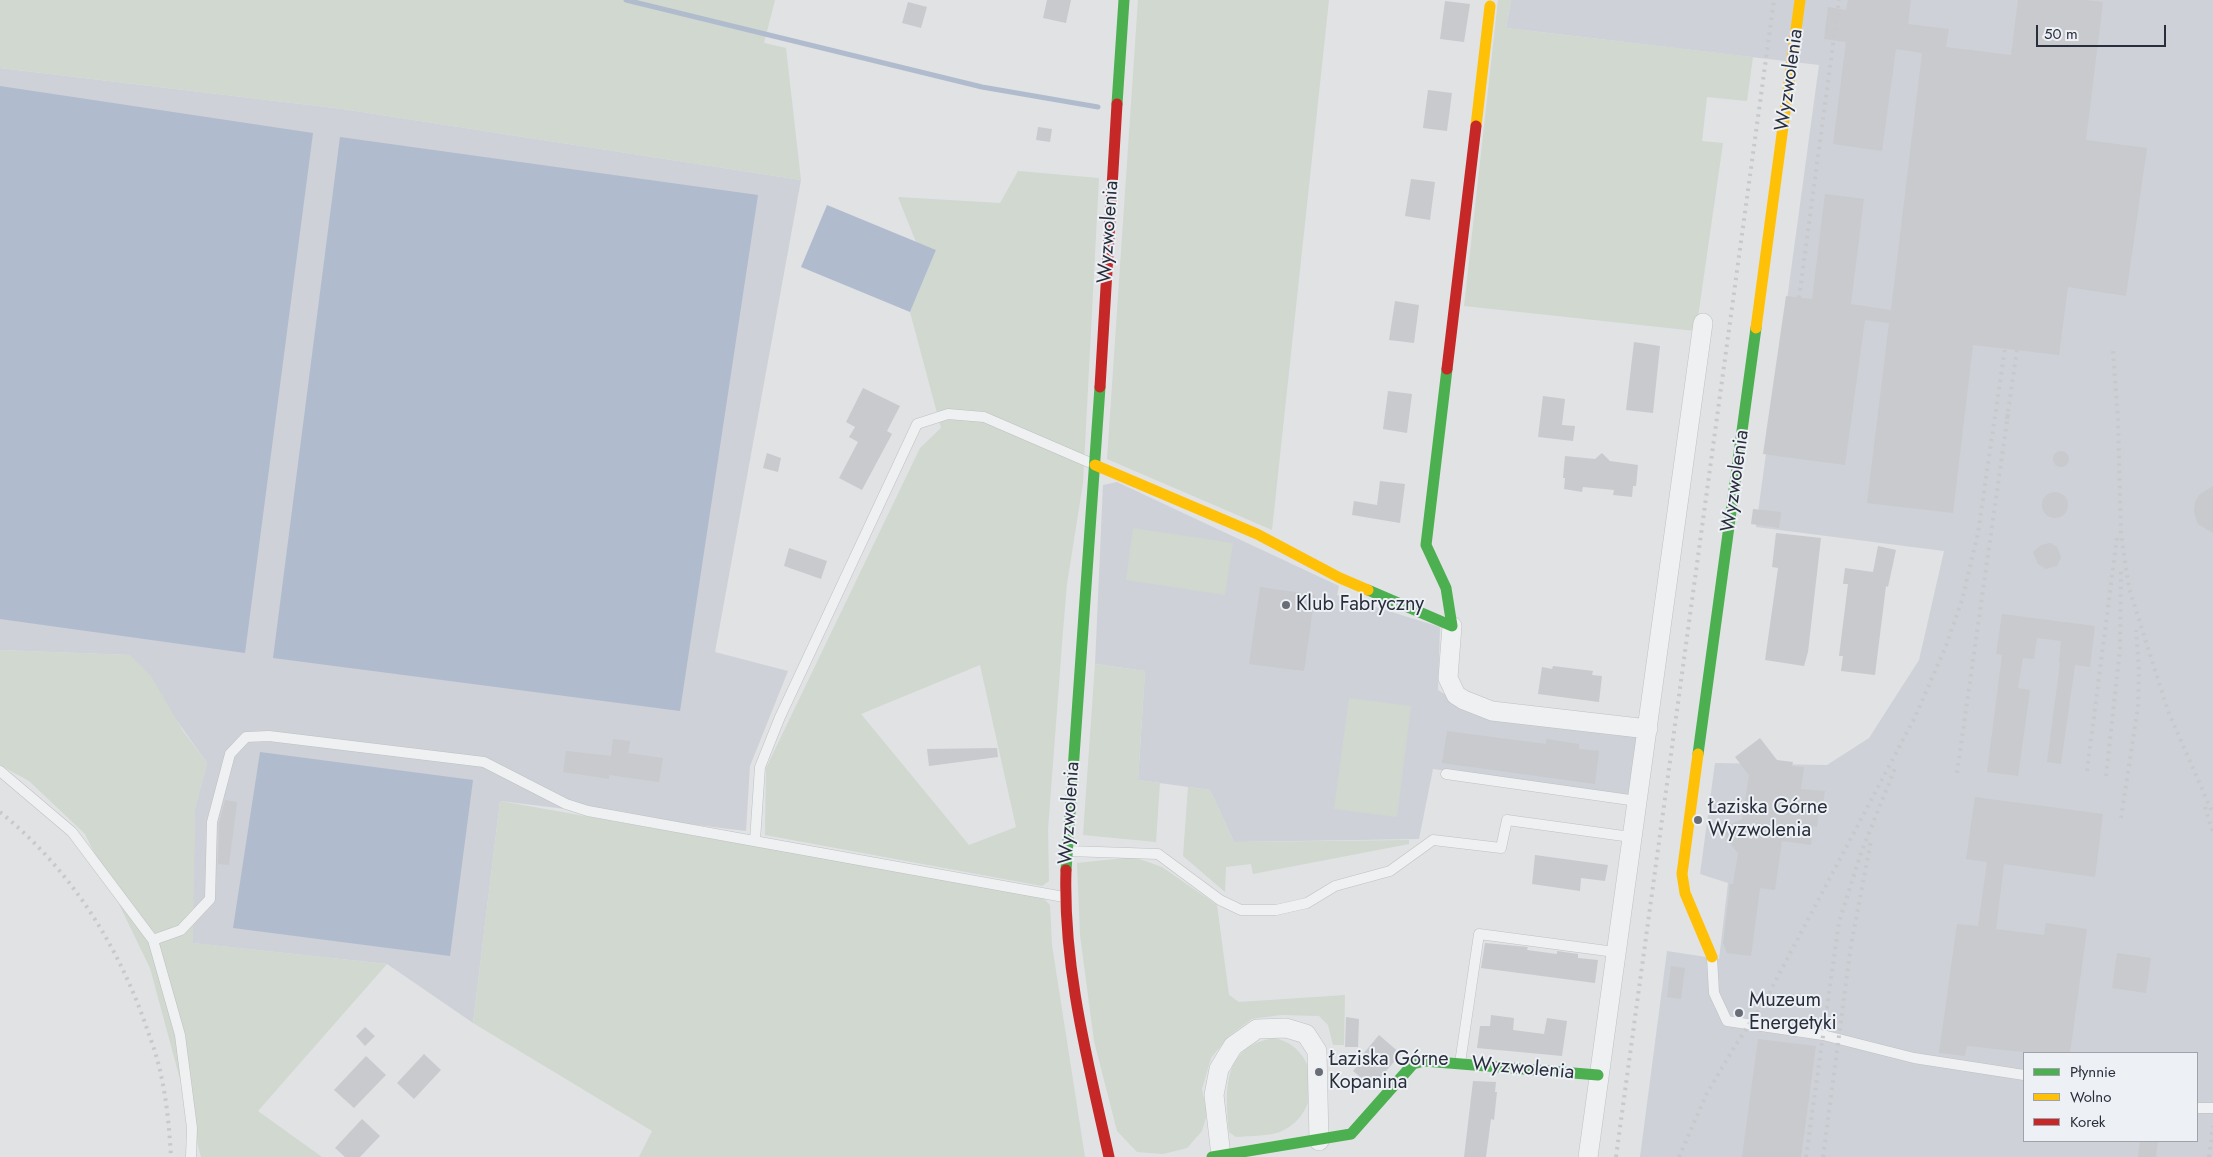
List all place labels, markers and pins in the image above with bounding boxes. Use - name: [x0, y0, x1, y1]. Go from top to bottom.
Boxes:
- place label: Klub Fabryczny: [1296, 593, 1424, 617]
- marker: Klub Fabryczny: [1280, 599, 1292, 611]
- place label: Łaziska Górne Wyzwolenia: [1708, 796, 1828, 843]
- marker: Łaziska Górne Wyzwolenia: [1692, 814, 1704, 826]
- place label: Muzeum Energetyki: [1749, 989, 1837, 1036]
- marker: Muzeum Energetyki: [1733, 1007, 1745, 1019]
- place label: Łaziska Górne Kopanina: [1329, 1048, 1449, 1095]
- marker: Łaziska Górne Kopanina: [1313, 1066, 1325, 1078]

